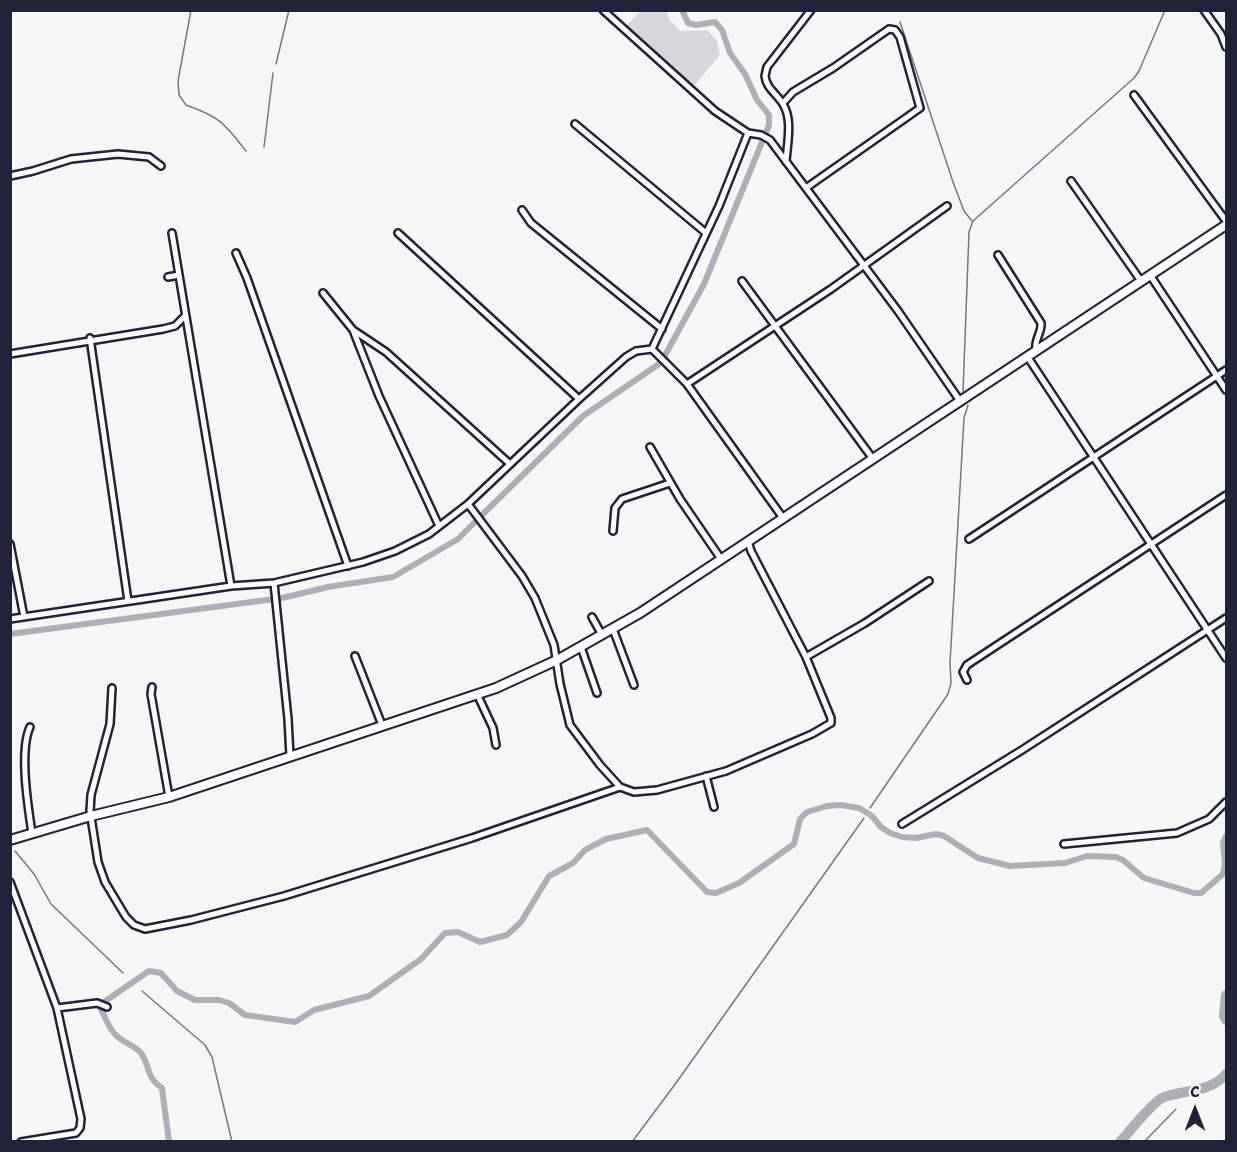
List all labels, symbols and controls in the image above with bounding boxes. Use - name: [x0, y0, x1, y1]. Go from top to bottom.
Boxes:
- north arrow: [1165, 1080, 1225, 1140]
- text: С: [1190, 1081, 1200, 1102]

